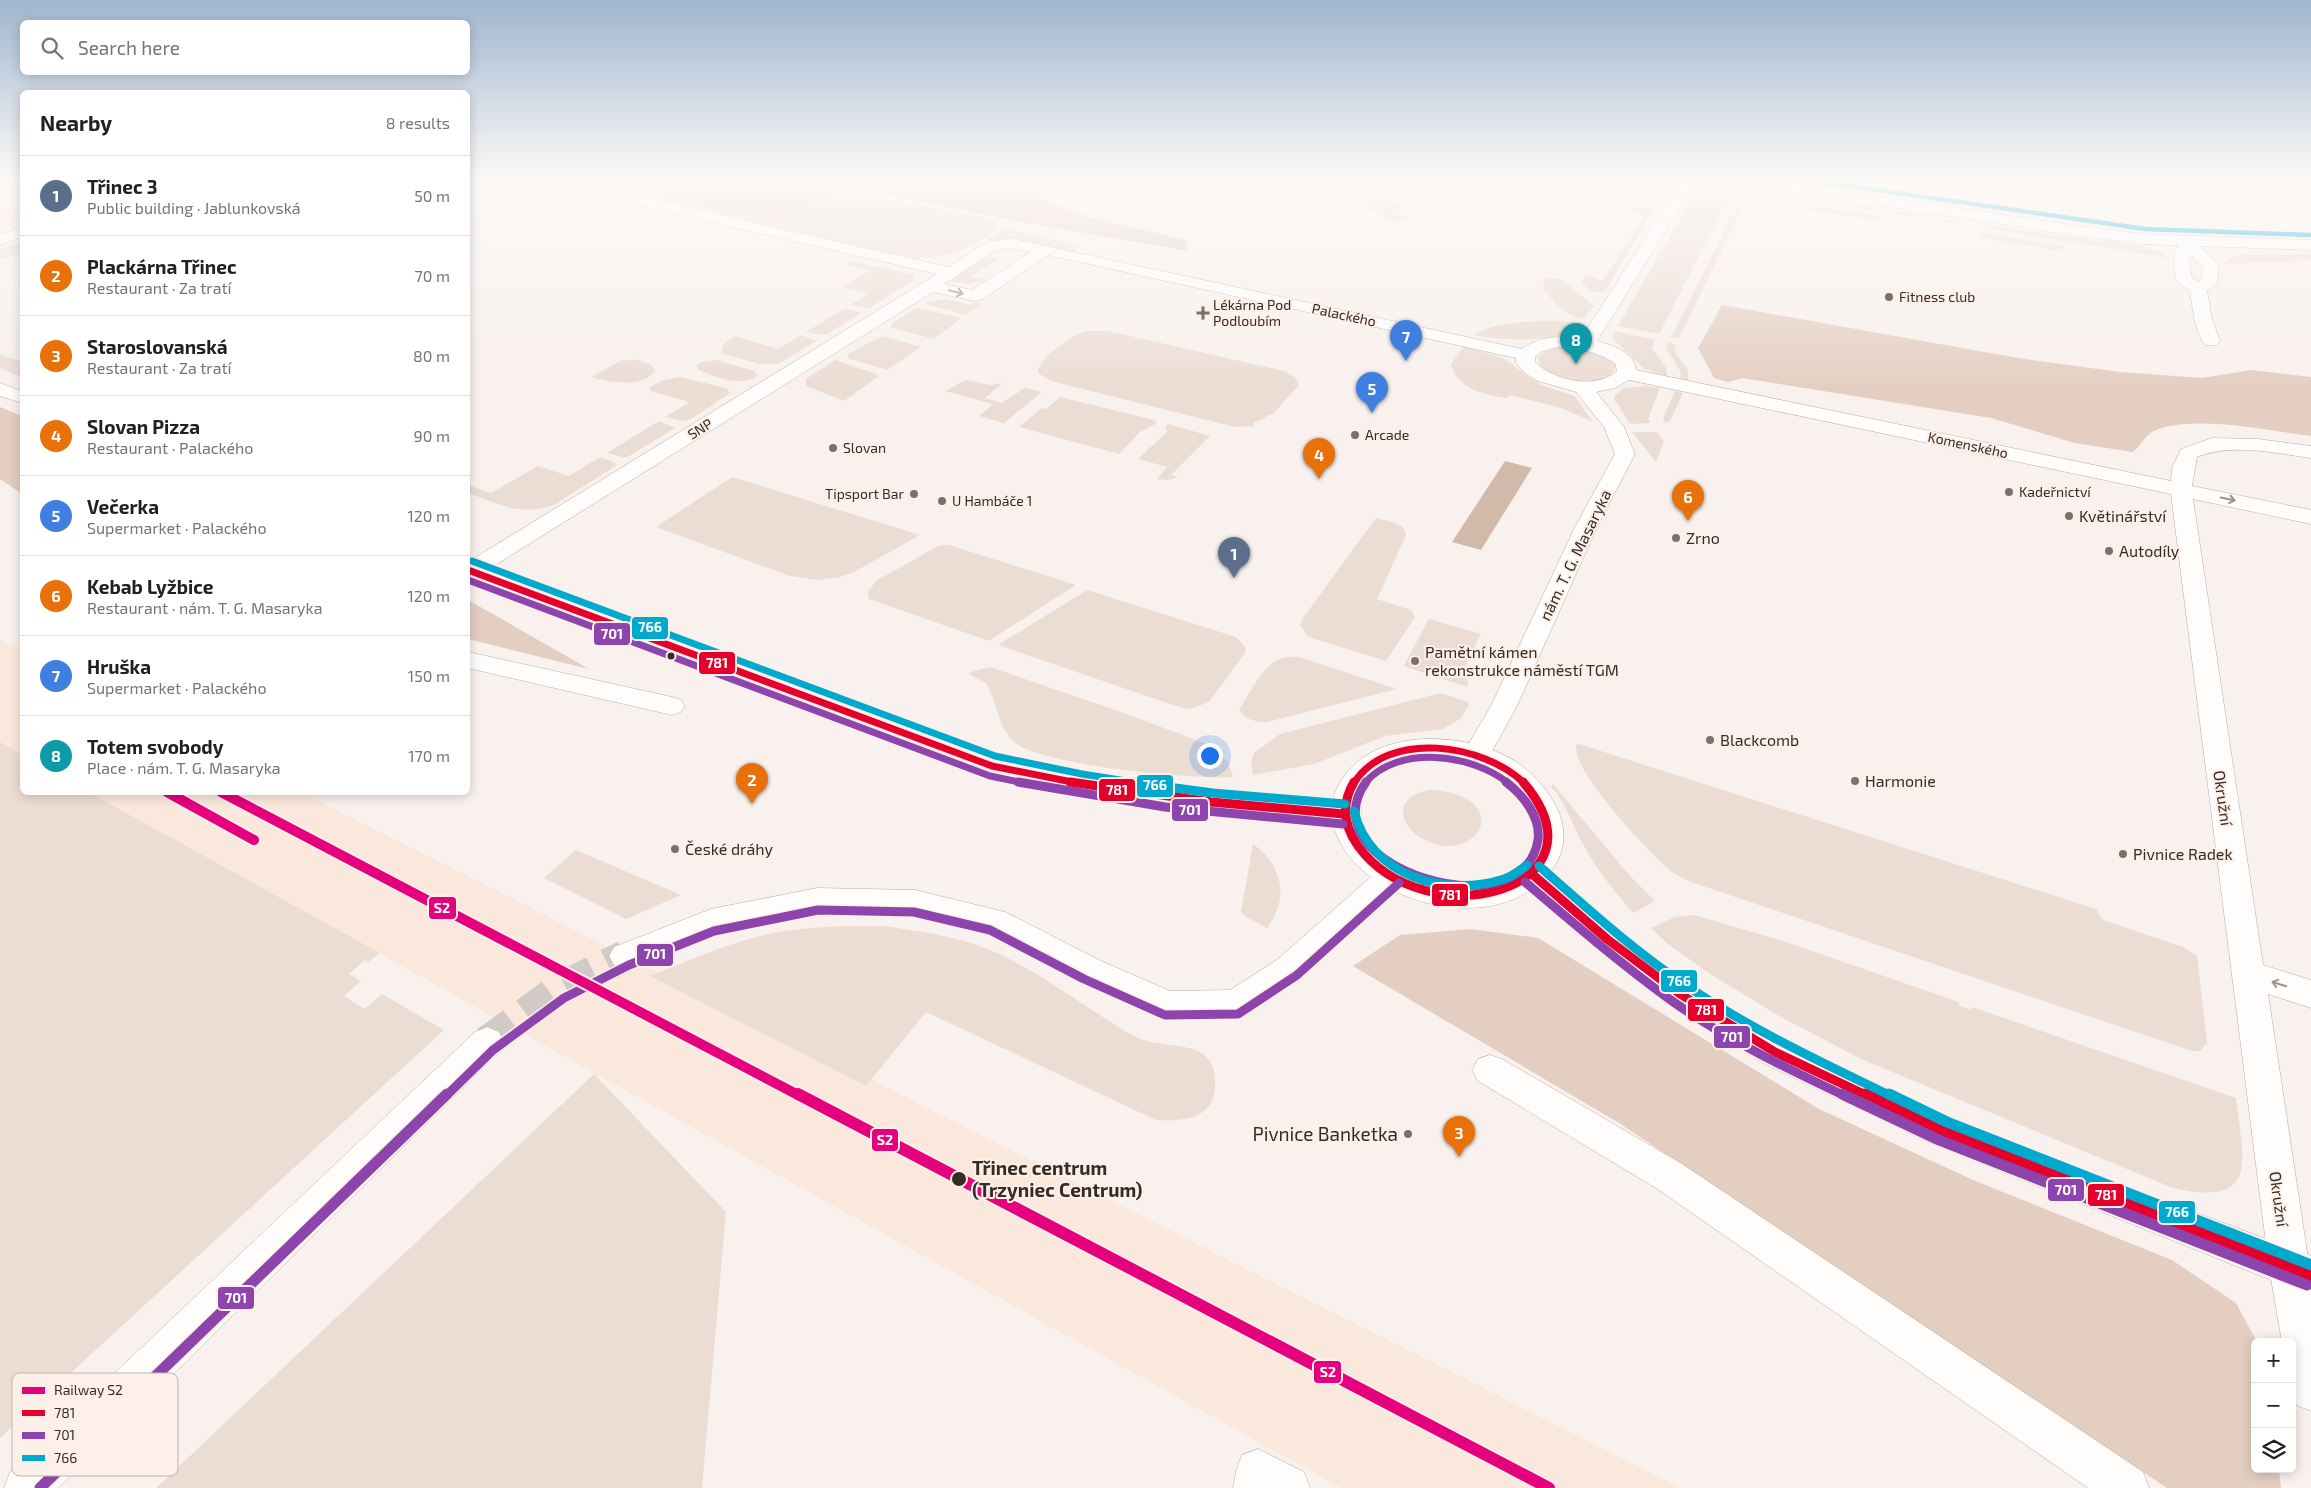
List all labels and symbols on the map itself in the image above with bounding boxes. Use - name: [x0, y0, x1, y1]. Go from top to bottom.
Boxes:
- one-way arrow: [948, 288, 964, 297]
- place label: Fitness club: [1899, 288, 1975, 305]
- marker: Fitness club: [1883, 291, 1895, 303]
- place label: Lékárna Pod Podloubím: [1213, 296, 1291, 329]
- street label: Palackého: [1310, 299, 1378, 330]
- marker: Lékárna Pod Podloubím: [1197, 307, 1209, 319]
- pin: 7: [1390, 320, 1422, 361]
- pin: 8: [1560, 323, 1592, 364]
- pin: 5: [1356, 372, 1388, 413]
- street label: SNP: [684, 414, 715, 443]
- place label: Arcade: [1365, 426, 1409, 443]
- street label: Komenského: [1926, 428, 2010, 461]
- marker: Arcade: [1349, 429, 1361, 441]
- pin: 4: [1303, 438, 1335, 479]
- place label: Slovan: [843, 439, 886, 456]
- marker: Slovan: [827, 442, 839, 454]
- pin: 6: [1672, 480, 1704, 521]
- place label: Kadeřnictví: [2019, 483, 2091, 500]
- place label: Tipsport Bar: [825, 485, 904, 502]
- street label: nám. T. G. Masaryka: [1535, 486, 1615, 623]
- marker: Kadeřnictví: [2003, 486, 2015, 498]
- marker: Tipsport Bar: [908, 488, 920, 500]
- place label: U Hambáče 1: [952, 492, 1032, 509]
- marker: U Hambáče 1: [936, 495, 948, 507]
- one-way arrow: [2220, 495, 2236, 504]
- place label: Květinářství: [2079, 506, 2167, 525]
- marker: Květinářství: [2063, 510, 2075, 522]
- place label: Zrno: [1686, 528, 1720, 547]
- marker: Zrno: [1670, 532, 1682, 544]
- pin: 1: [1218, 537, 1250, 578]
- place label: Autodíly: [2119, 541, 2180, 560]
- marker: Autodíly: [2103, 545, 2115, 557]
- line badge: 766: [631, 616, 669, 640]
- text: 766: [638, 618, 662, 635]
- line badge: 701: [593, 622, 631, 646]
- text: 701: [601, 625, 623, 642]
- place label: Pamětní kámen rekonstrukce náměstí TGM: [1425, 642, 1619, 679]
- unlabelled marker: [666, 651, 676, 661]
- line badge: 781: [698, 651, 736, 675]
- text: 781: [706, 654, 728, 671]
- marker: Pamětní kámen rekonstrukce náměstí TGM: [1409, 655, 1421, 667]
- place label: Blackcomb: [1720, 730, 1799, 749]
- marker: Blackcomb: [1704, 734, 1716, 746]
- your location: [1197, 743, 1223, 769]
- pin: 2: [736, 763, 768, 804]
- street label: Okružní: [2210, 769, 2237, 828]
- place label: Harmonie: [1865, 771, 1936, 790]
- line badge: 766: [1136, 774, 1174, 798]
- marker: Harmonie: [1849, 775, 1861, 787]
- text: 766: [1143, 776, 1167, 793]
- line badge: 781: [1098, 778, 1136, 802]
- text: 781: [1106, 781, 1128, 798]
- line badge: 701: [1171, 798, 1209, 822]
- text: 701: [1179, 801, 1201, 818]
- place label: České dráhy: [685, 839, 774, 858]
- marker: České dráhy: [669, 843, 681, 855]
- place label: Pivnice Radek: [2133, 844, 2233, 863]
- marker: Pivnice Radek: [2117, 848, 2129, 860]
- line badge: 781: [1431, 883, 1469, 907]
- text: 781: [1439, 886, 1461, 903]
- line badge: S2: [428, 896, 457, 920]
- text: S2: [434, 899, 450, 916]
- line badge: 701: [636, 943, 674, 967]
- text: 701: [644, 945, 666, 962]
- line badge: 766: [1660, 969, 1698, 993]
- text: 766: [1667, 972, 1691, 989]
- one-way arrow: [2272, 978, 2288, 988]
- line badge: 781: [1687, 998, 1725, 1022]
- text: 781: [1695, 1001, 1717, 1018]
- line badge: 701: [1713, 1025, 1751, 1049]
- text: 701: [1721, 1028, 1743, 1045]
- pin: 3: [1443, 1116, 1475, 1157]
- place label: Pivnice Banketka: [1252, 1122, 1398, 1145]
- line badge: S2: [871, 1128, 899, 1152]
- marker: Pivnice Banketka: [1402, 1128, 1414, 1140]
- text: S2: [877, 1131, 893, 1148]
- place label: Třinec centrum (Trzyniec Centrum): [972, 1156, 1142, 1202]
- marker: Třinec centrum (Trzyniec Centrum): [950, 1170, 968, 1188]
- street label: Okružní: [2266, 1170, 2293, 1229]
- line badge: 701: [2047, 1178, 2085, 1202]
- text: 701: [2055, 1181, 2077, 1198]
- line badge: 781: [2087, 1183, 2125, 1207]
- text: 781: [2095, 1186, 2117, 1203]
- line badge: 766: [2158, 1200, 2196, 1224]
- text: 766: [2165, 1203, 2189, 1220]
- line badge: 701: [217, 1286, 255, 1310]
- text: 701: [225, 1289, 247, 1306]
- line badge: S2: [1313, 1360, 1342, 1384]
- text: S2: [1320, 1363, 1336, 1380]
- legend: [12, 1373, 178, 1476]
- text: Railway S2: [54, 1381, 123, 1398]
- text: 781: [54, 1404, 75, 1421]
- text: 701: [54, 1426, 75, 1443]
- text: 766: [54, 1449, 77, 1466]

